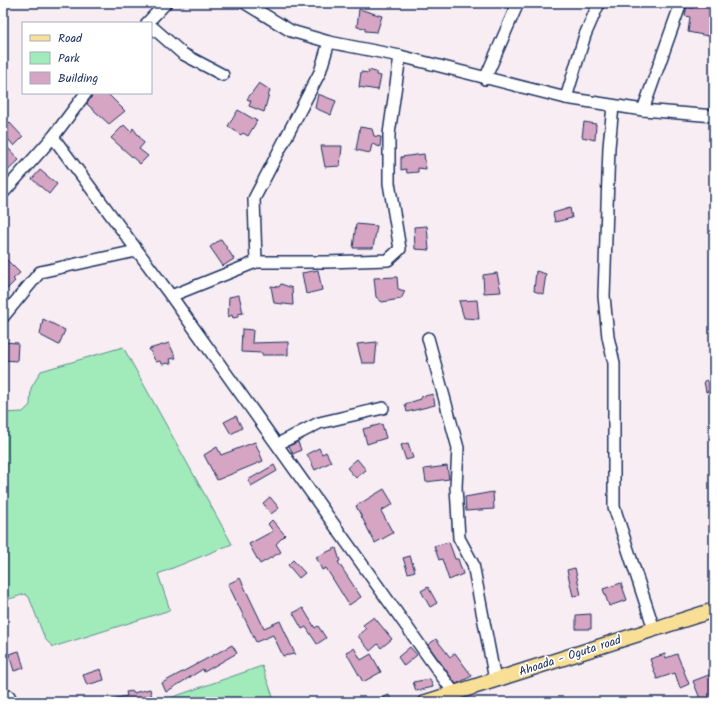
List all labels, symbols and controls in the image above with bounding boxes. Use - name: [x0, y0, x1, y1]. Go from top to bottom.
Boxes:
- legend: [22, 22, 152, 94]
- text: Road: [58, 29, 83, 48]
- text: Park: [58, 49, 80, 68]
- text: Building: [58, 69, 98, 88]
- street label: Ahoada - Oguta road: [516, 630, 625, 681]

